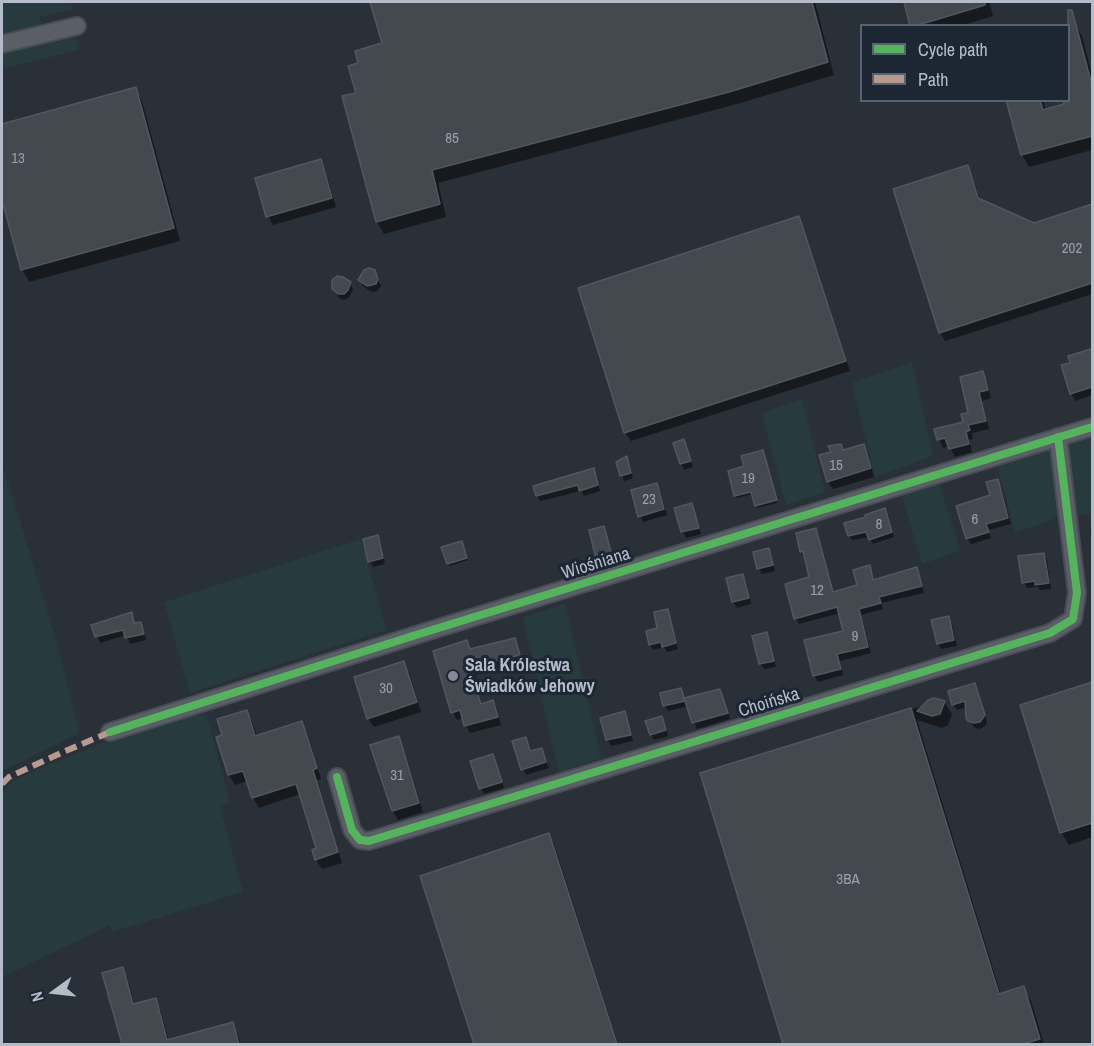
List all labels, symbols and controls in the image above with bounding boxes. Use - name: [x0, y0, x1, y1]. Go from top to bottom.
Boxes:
- legend: [860, 24, 1070, 102]
- text: Cycle path: [918, 37, 988, 62]
- text: Path: [918, 67, 948, 92]
- house number: 85: [445, 130, 459, 148]
- house number: 13: [11, 150, 25, 168]
- house number: 202: [1062, 240, 1082, 258]
- house number: 15: [829, 457, 843, 475]
- house number: 19: [741, 470, 755, 488]
- house number: 23: [642, 491, 656, 509]
- house number: 6: [972, 511, 978, 529]
- house number: 8: [876, 516, 882, 534]
- street label: Wiośniana: [559, 543, 633, 585]
- house number: 12: [810, 582, 824, 600]
- house number: 9: [852, 628, 858, 646]
- place label: Sala Królestwa Świadków Jehowy: [465, 655, 595, 698]
- marker: Sala Królestwa Świadków Jehowy: [446, 669, 460, 683]
- house number: 30: [379, 680, 393, 698]
- street label: Choińska: [736, 684, 802, 722]
- house number: 31: [390, 767, 404, 785]
- house number: 3BA: [836, 871, 860, 889]
- north arrow: [24, 962, 84, 1022]
- text: N: [25, 989, 48, 1004]

